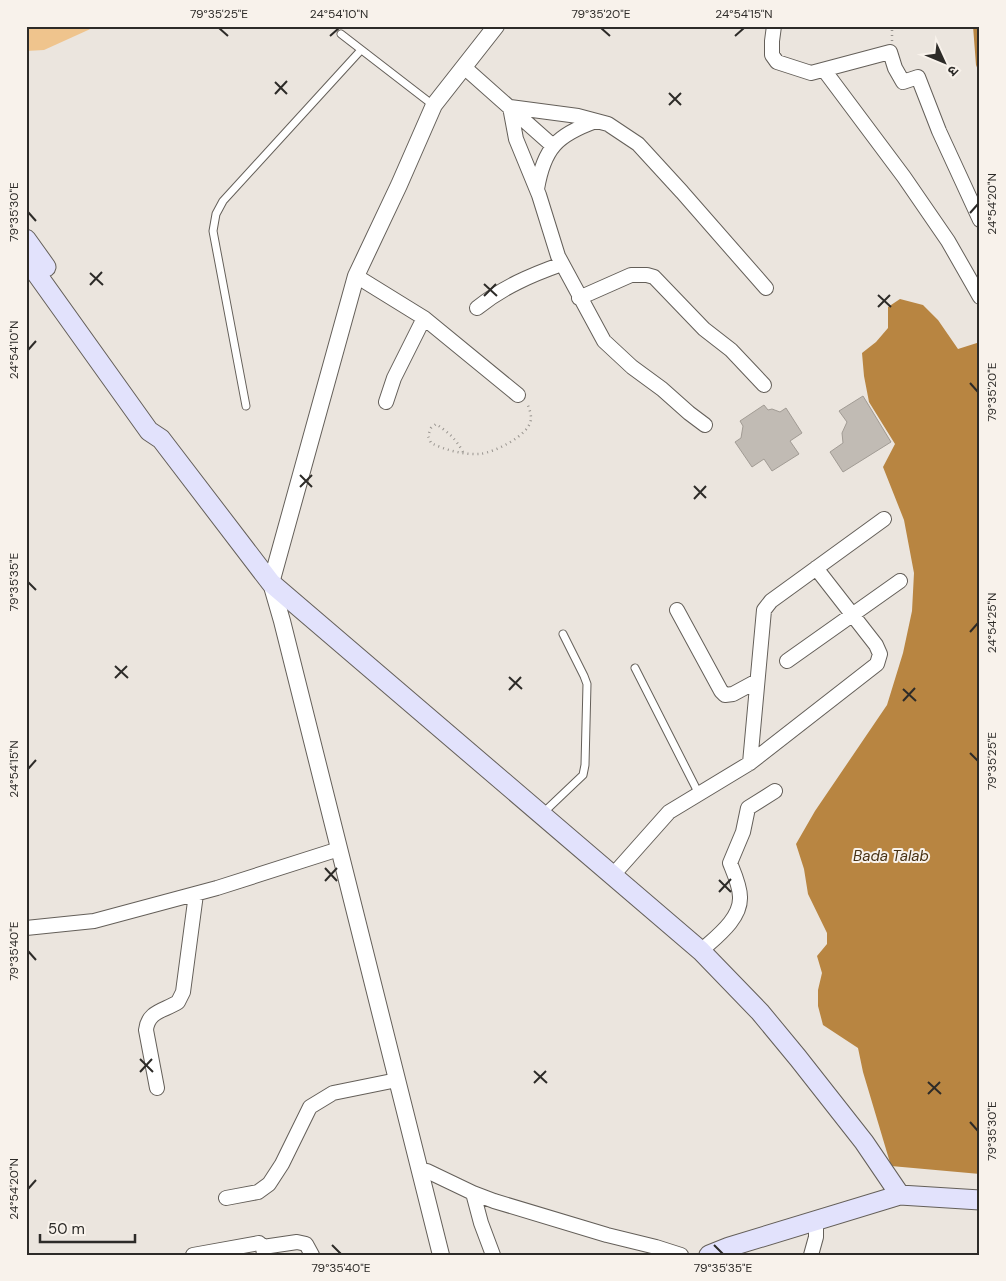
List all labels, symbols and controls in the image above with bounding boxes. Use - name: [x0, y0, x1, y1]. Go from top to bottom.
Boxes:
- text: 79°35'25"E: [190, 6, 248, 22]
- text: 24°54'10"N: [310, 6, 368, 22]
- text: 79°35'20"E: [571, 6, 631, 22]
- text: 24°54'15"N: [715, 6, 773, 22]
- north arrow: [918, 38, 968, 88]
- text: उ: [943, 62, 963, 81]
- text: 24°54'20"N: [984, 173, 1000, 235]
- text: 79°35'30"E: [6, 182, 22, 242]
- text: 24°54'10"N: [6, 321, 22, 379]
- text: 79°35'20"E: [984, 362, 1000, 422]
- text: 79°35'35"E: [6, 553, 22, 611]
- text: 24°54'25"N: [984, 593, 1000, 653]
- text: 79°35'25"E: [984, 732, 1000, 790]
- text: 24°54'15"N: [6, 740, 22, 798]
- water label: Bada Talab: [853, 846, 929, 866]
- text: 79°35'40"E: [6, 921, 22, 981]
- text: 79°35'30"E: [984, 1101, 1000, 1161]
- text: 24°54'20"N: [6, 1158, 22, 1220]
- scale bar: [40, 1211, 135, 1243]
- text: 50 m: [48, 1219, 85, 1239]
- text: 79°35'40"E: [312, 1260, 371, 1276]
- text: 79°35'35"E: [694, 1260, 752, 1276]

